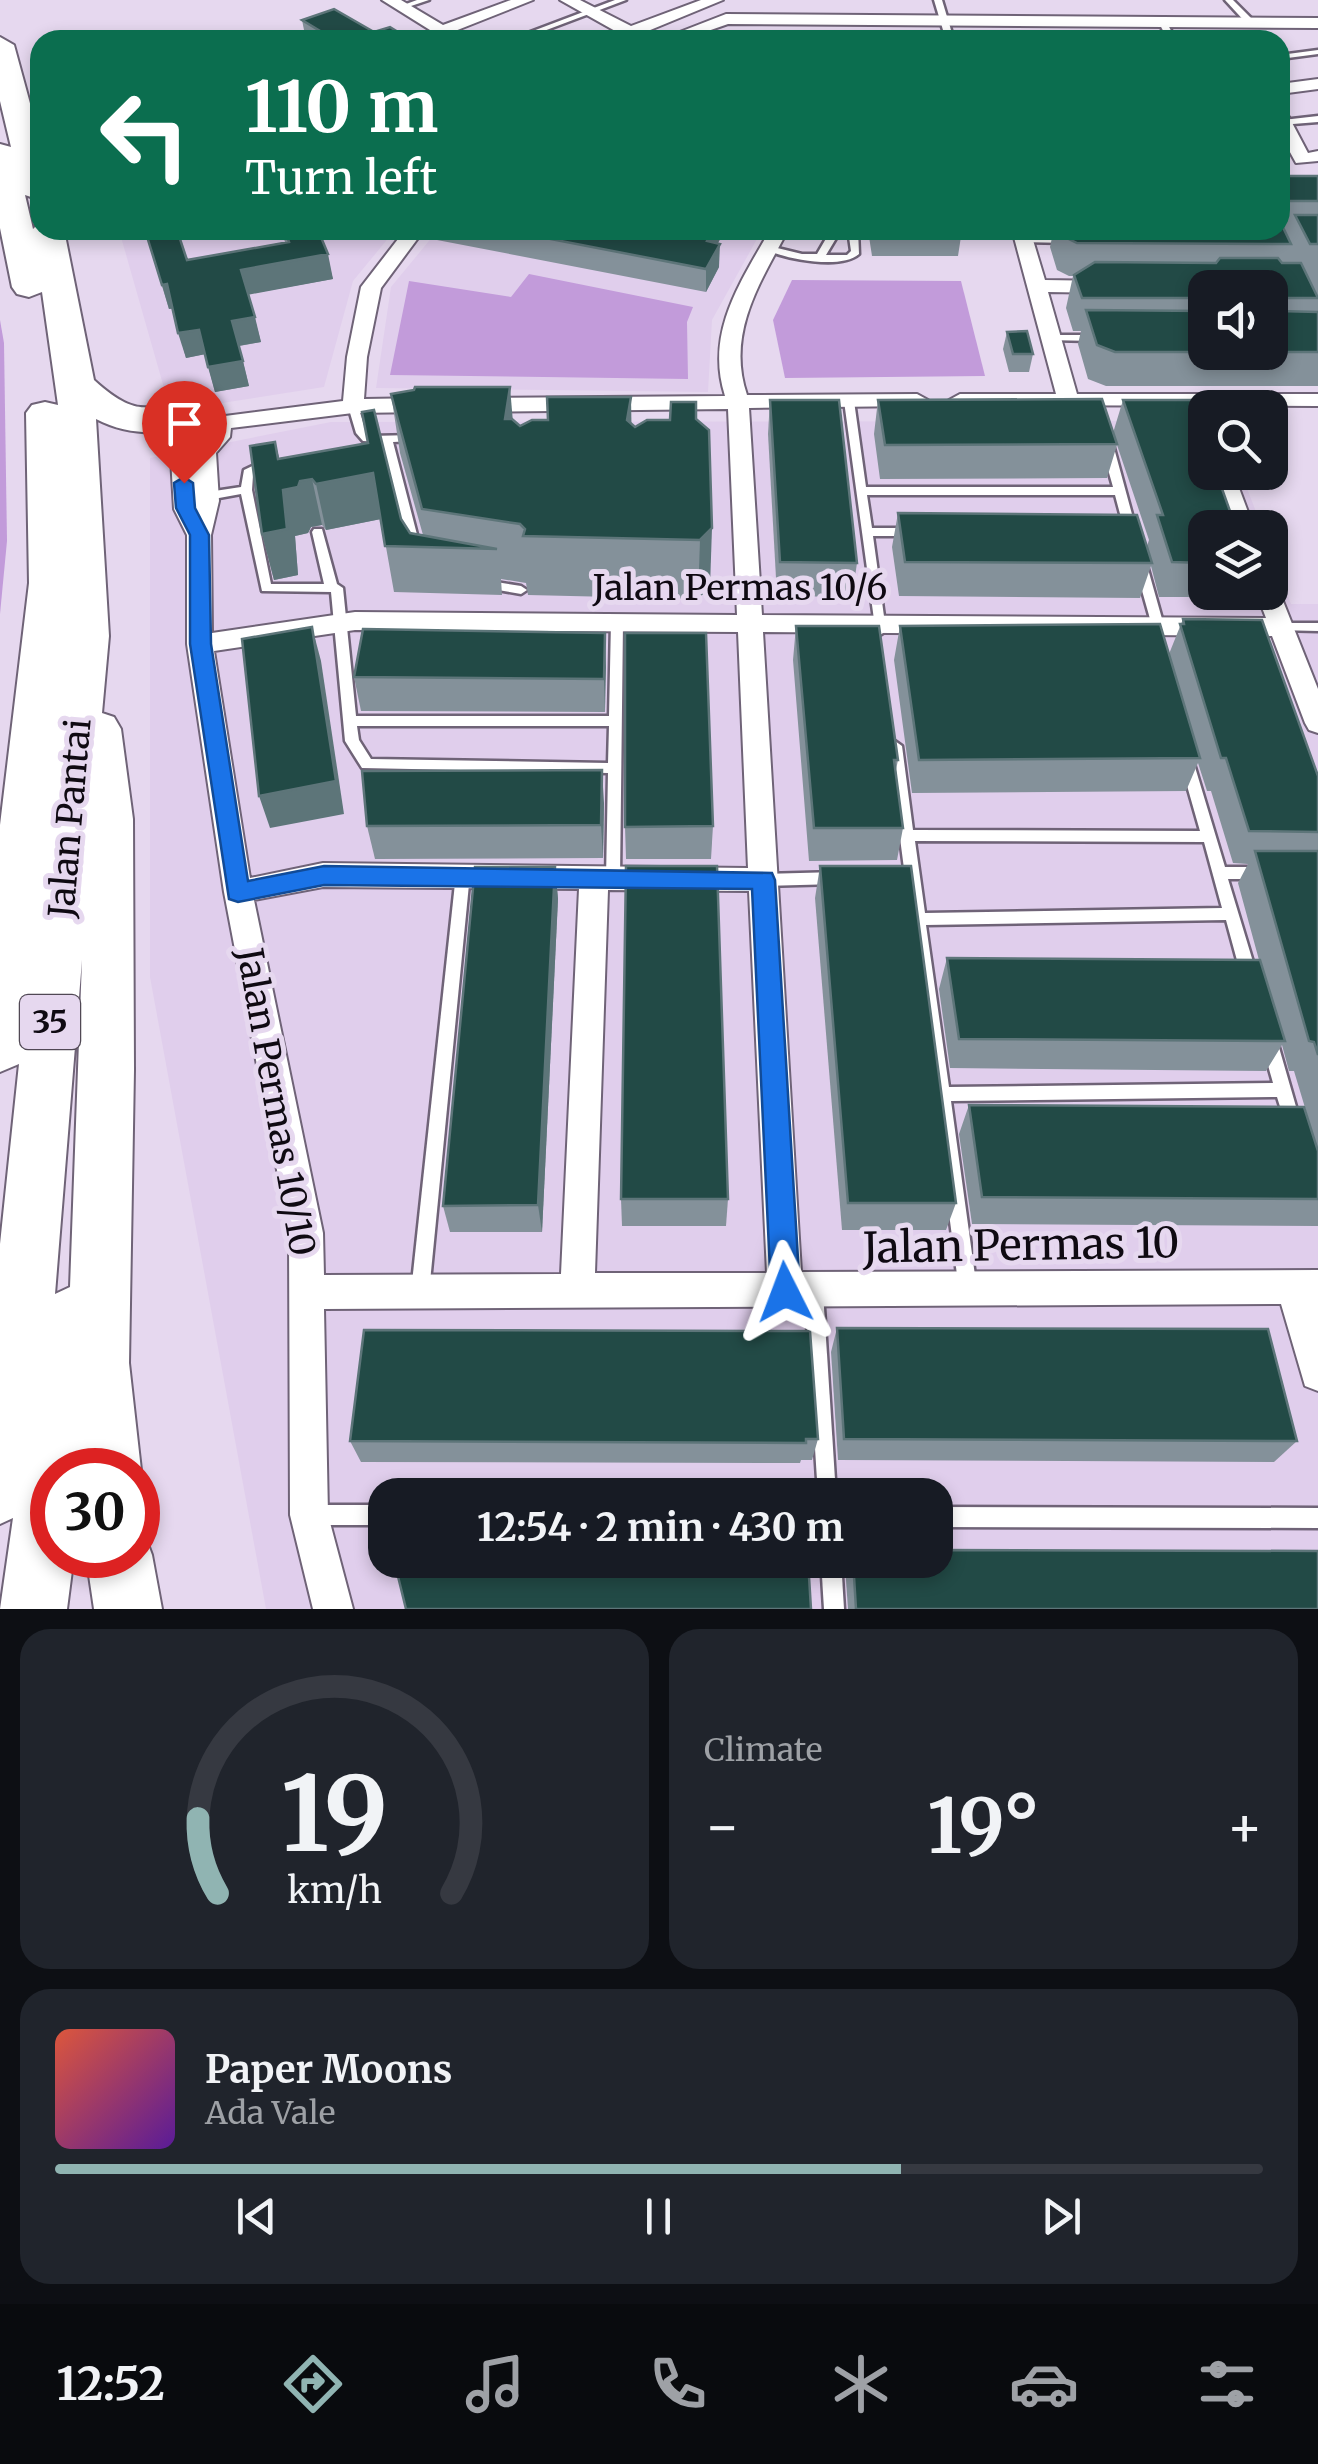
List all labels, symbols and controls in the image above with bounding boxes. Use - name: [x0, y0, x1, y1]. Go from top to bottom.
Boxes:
- text: 110 m: [245, 63, 438, 151]
- icon: left: [80, 70, 210, 200]
- text: Turn left: [245, 150, 437, 206]
- map controls: [1188, 270, 1288, 610]
- button: sound: [1188, 270, 1288, 370]
- pin: [142, 381, 227, 484]
- button: search: [1188, 390, 1288, 490]
- icon: arrive: [157, 396, 212, 451]
- button: layers: [1188, 510, 1288, 610]
- street label: Jalan Permas 10/6: [592, 566, 887, 610]
- street label: Jalan Pantai: [39, 717, 101, 920]
- street label: Jalan Permas 10/10: [227, 944, 325, 1259]
- road number: 35: [20, 995, 80, 1049]
- street label: Jalan Permas 10: [861, 1216, 1180, 1274]
- position arrow: [733, 1240, 837, 1344]
- speed limit sign: 30: [30, 1448, 160, 1578]
- text: 12:54 · 2 min · 430 m: [477, 1504, 844, 1551]
- text: Climate: [704, 1730, 822, 1770]
- text: 19: [281, 1749, 388, 1879]
- text: 19°: [927, 1779, 1040, 1873]
- text: −: [704, 1792, 741, 1861]
- text: +: [1226, 1792, 1263, 1861]
- text: km/h: [287, 1868, 382, 1913]
- text: Paper Moons: [205, 2046, 452, 2093]
- text: Ada Vale: [205, 2093, 335, 2133]
- icon: previous: [229, 2189, 284, 2244]
- icon: pause: [631, 2189, 686, 2244]
- icon: next: [1034, 2189, 1089, 2244]
- icon: directions: [278, 2349, 348, 2419]
- icon: music: [460, 2349, 530, 2419]
- icon: phone: [643, 2349, 713, 2419]
- icon: climate: [826, 2349, 896, 2419]
- icon: car: [1009, 2349, 1079, 2419]
- icon: filters: [1192, 2349, 1262, 2419]
- text: 12:52: [56, 2356, 165, 2412]

